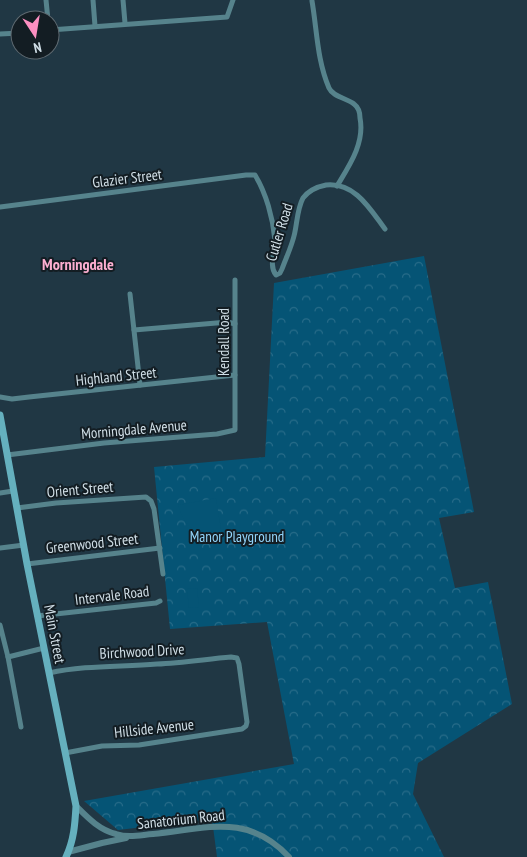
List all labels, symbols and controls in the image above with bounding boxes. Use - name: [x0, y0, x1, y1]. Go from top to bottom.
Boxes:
- north arrow: [10, 10, 60, 60]
- text: N: [32, 38, 43, 57]
- street label: Glazier Street: [91, 164, 163, 192]
- street label: Cutler Road: [261, 201, 297, 263]
- district label: Morningdale: [42, 254, 114, 274]
- street label: Kendall Road: [214, 308, 233, 376]
- street label: Highland Street: [75, 362, 157, 390]
- street label: Morningdale Avenue: [80, 415, 188, 443]
- street label: Orient Street: [46, 477, 114, 501]
- park label: Manor Playground: [190, 527, 284, 546]
- street label: Greenwood Street: [45, 529, 139, 557]
- street label: Intervale Road: [74, 581, 150, 609]
- street label: Main Street: [40, 603, 70, 665]
- street label: Birchwood Drive: [99, 639, 185, 663]
- street label: Hillside Avenue: [113, 714, 195, 742]
- street label: Sanatorium Road: [136, 805, 226, 833]

